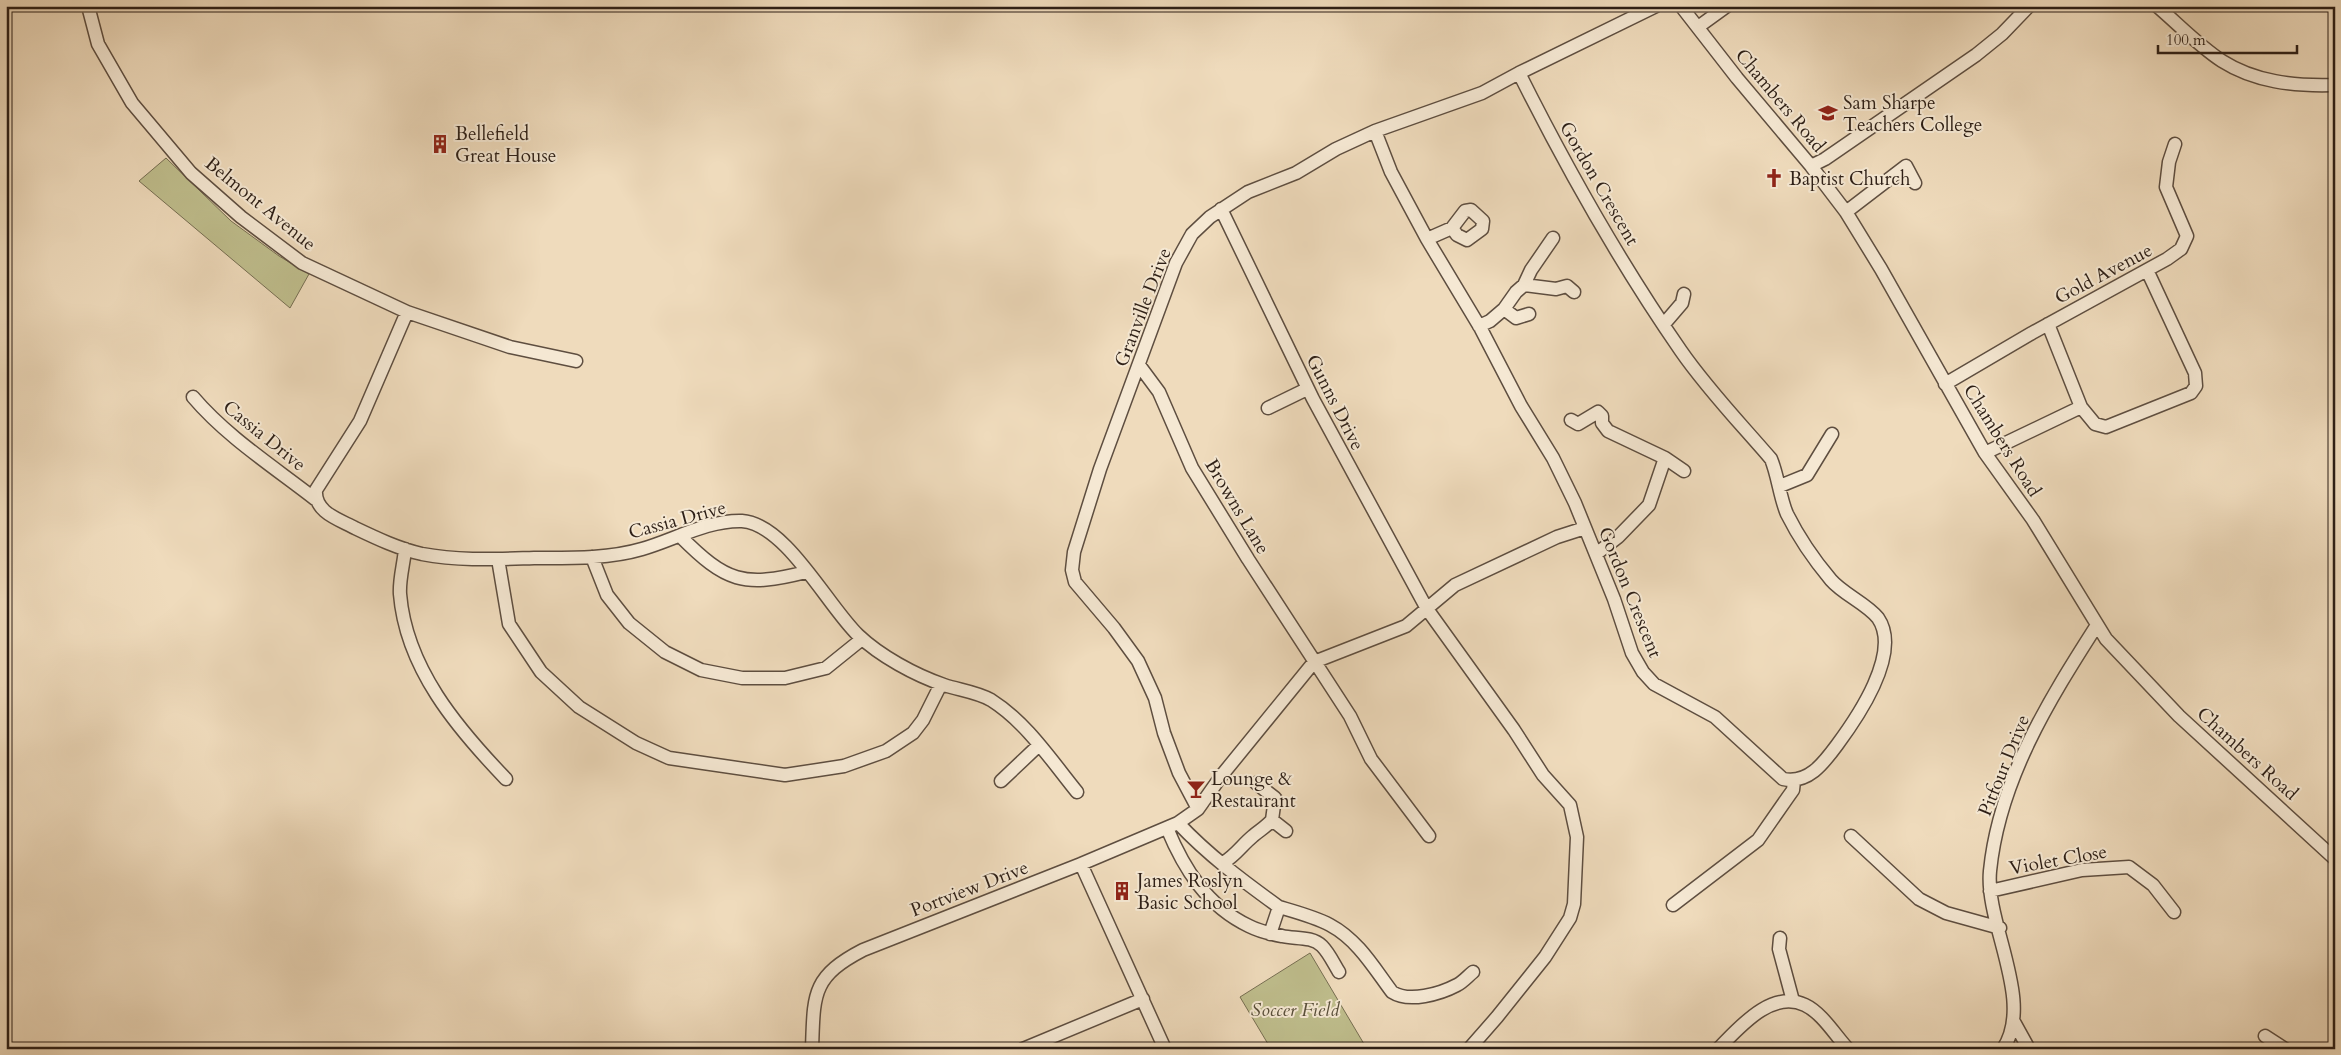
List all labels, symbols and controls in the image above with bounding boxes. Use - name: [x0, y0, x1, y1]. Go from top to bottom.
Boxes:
- scale bar: [2158, 22, 2297, 54]
- text: 100 m: [2166, 30, 2206, 50]
- street label: Chambers Road: [1729, 43, 1831, 158]
- place label: Sam Sharpe Teachers College: [1843, 90, 1982, 138]
- school or university icon: Sam Sharpe Teachers College: [1817, 102, 1839, 124]
- street label: Gordon Crescent: [1553, 117, 1645, 250]
- place label: Bellefield Great House: [455, 121, 556, 169]
- building icon: Bellefield Great House: [429, 133, 451, 155]
- street label: Belmont Avenue: [199, 151, 321, 257]
- place label: Baptist Church: [1789, 166, 1911, 192]
- church icon: Baptist Church: [1763, 167, 1785, 189]
- street label: Gold Avenue: [2050, 237, 2157, 310]
- street label: Granville Drive: [1108, 244, 1178, 370]
- street label: Gunns Drive: [1300, 350, 1370, 455]
- street label: Chambers Road: [1957, 379, 2047, 502]
- street label: Cassia Drive: [217, 394, 311, 477]
- street label: Browns Lane: [1199, 454, 1276, 559]
- street label: Cassia Drive: [626, 494, 729, 545]
- street label: Gordon Crescent: [1592, 523, 1668, 662]
- street label: Chambers Road: [2191, 701, 2304, 806]
- street label: Pitfour Drive: [1972, 711, 2036, 820]
- place label: Lounge & Restaurant: [1211, 766, 1296, 814]
- bar icon: Lounge & Restaurant: [1185, 778, 1207, 800]
- street label: Violet Close: [2007, 839, 2109, 881]
- street label: Portview Drive: [907, 855, 1032, 923]
- place label: James Roslyn Basic School: [1134, 868, 1243, 916]
- building icon: James Roslyn Basic School: [1111, 880, 1133, 902]
- park label: Soccer Field: [1251, 997, 1340, 1023]

